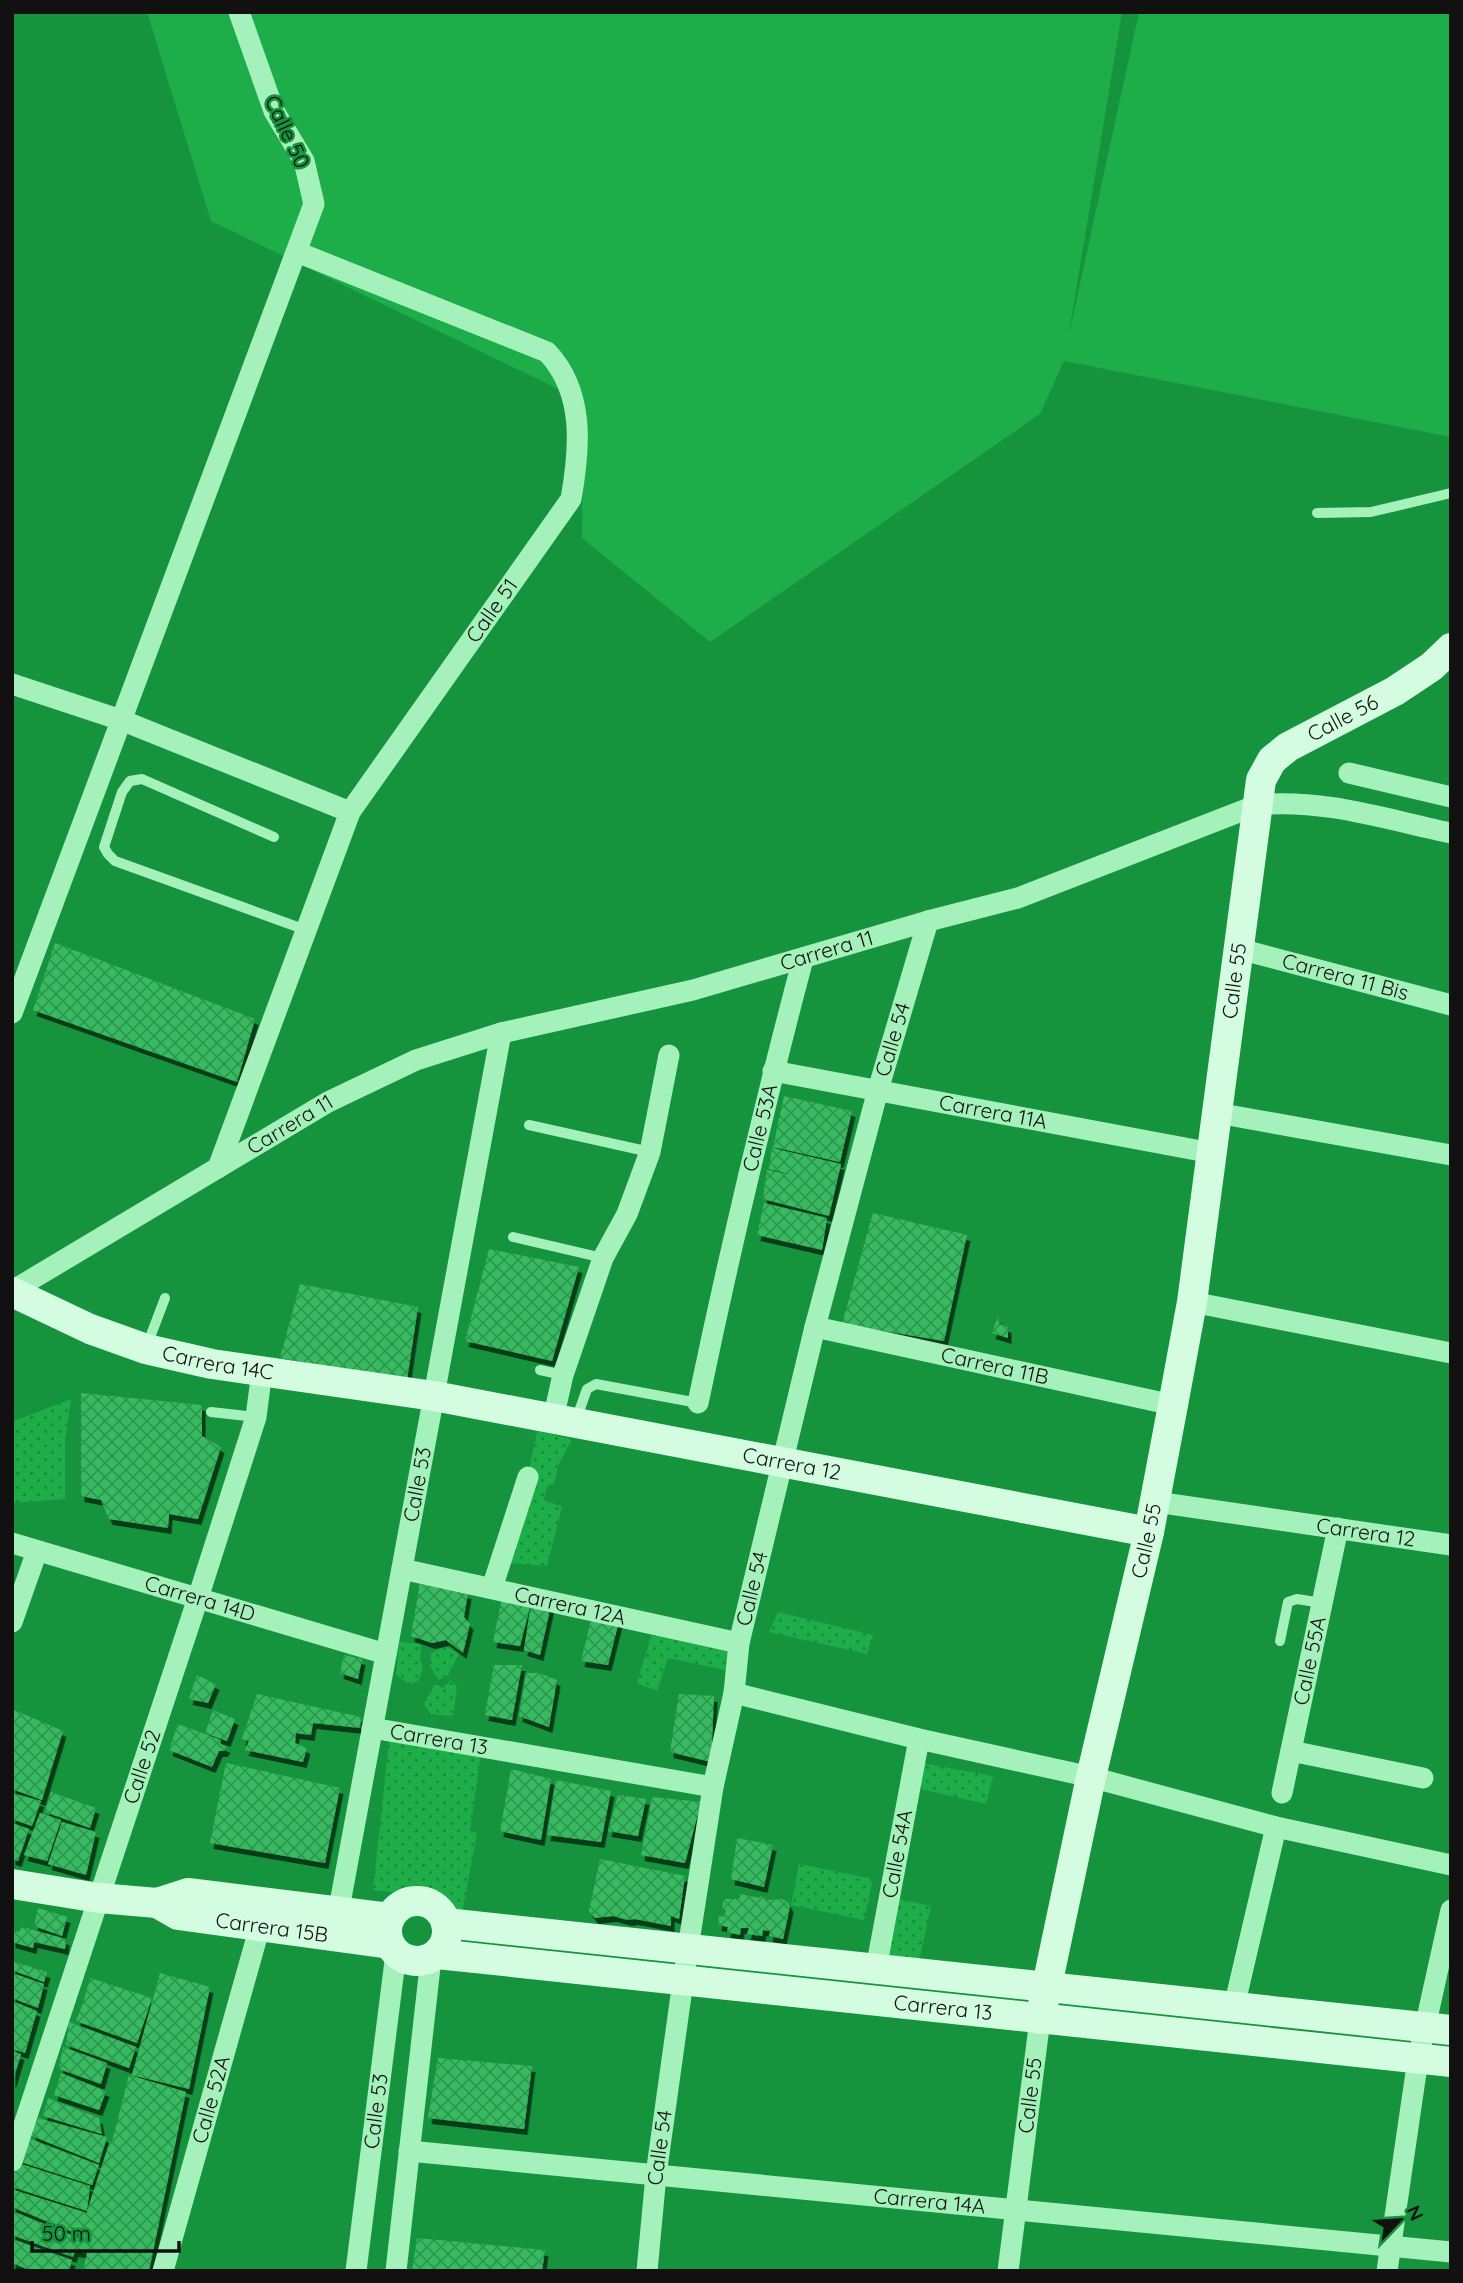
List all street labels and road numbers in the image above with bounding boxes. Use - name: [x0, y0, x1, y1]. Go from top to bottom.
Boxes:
- street label: Calle 50: [260, 91, 316, 172]
- street label: Calle 51: [460, 573, 523, 647]
- street label: Calle 56: [1303, 688, 1382, 747]
- street label: Carrera 11: [777, 924, 876, 976]
- street label: Calle 55: [1216, 941, 1251, 1020]
- street label: Carrera 11 Bis: [1280, 947, 1412, 1005]
- street label: Calle 54: [869, 999, 915, 1079]
- street label: Calle 53A: [736, 1081, 782, 1174]
- street label: Carrera 11: [242, 1088, 337, 1160]
- street label: Carrera 11A: [937, 1088, 1050, 1134]
- street label: Carrera 14C: [160, 1339, 275, 1385]
- street label: Carrera 11B: [939, 1341, 1051, 1390]
- street label: Carrera 12: [741, 1441, 843, 1485]
- street label: Calle 53: [397, 1445, 436, 1524]
- street label: Calle 55: [1124, 1501, 1166, 1581]
- street label: Carrera 12: [1315, 1512, 1417, 1552]
- street label: Calle 54: [730, 1548, 773, 1628]
- street label: Carrera 14D: [142, 1569, 259, 1626]
- street label: Carrera 12A: [512, 1580, 628, 1630]
- street label: Calle 55A: [1287, 1614, 1331, 1707]
- street label: Carrera 13: [388, 1717, 490, 1760]
- street label: Calle 52: [117, 1726, 166, 1807]
- street label: Calle 54A: [876, 1807, 918, 1900]
- street label: Carrera 15B: [214, 1906, 330, 1947]
- street label: Carrera 13: [893, 1989, 994, 2025]
- street label: Calle 52A: [185, 2052, 235, 2146]
- street label: Calle 55: [1012, 2056, 1047, 2135]
- street label: Calle 53: [357, 2072, 393, 2150]
- street label: Calle 54: [641, 2108, 677, 2187]
- street label: Carrera 14A: [872, 2182, 987, 2219]

